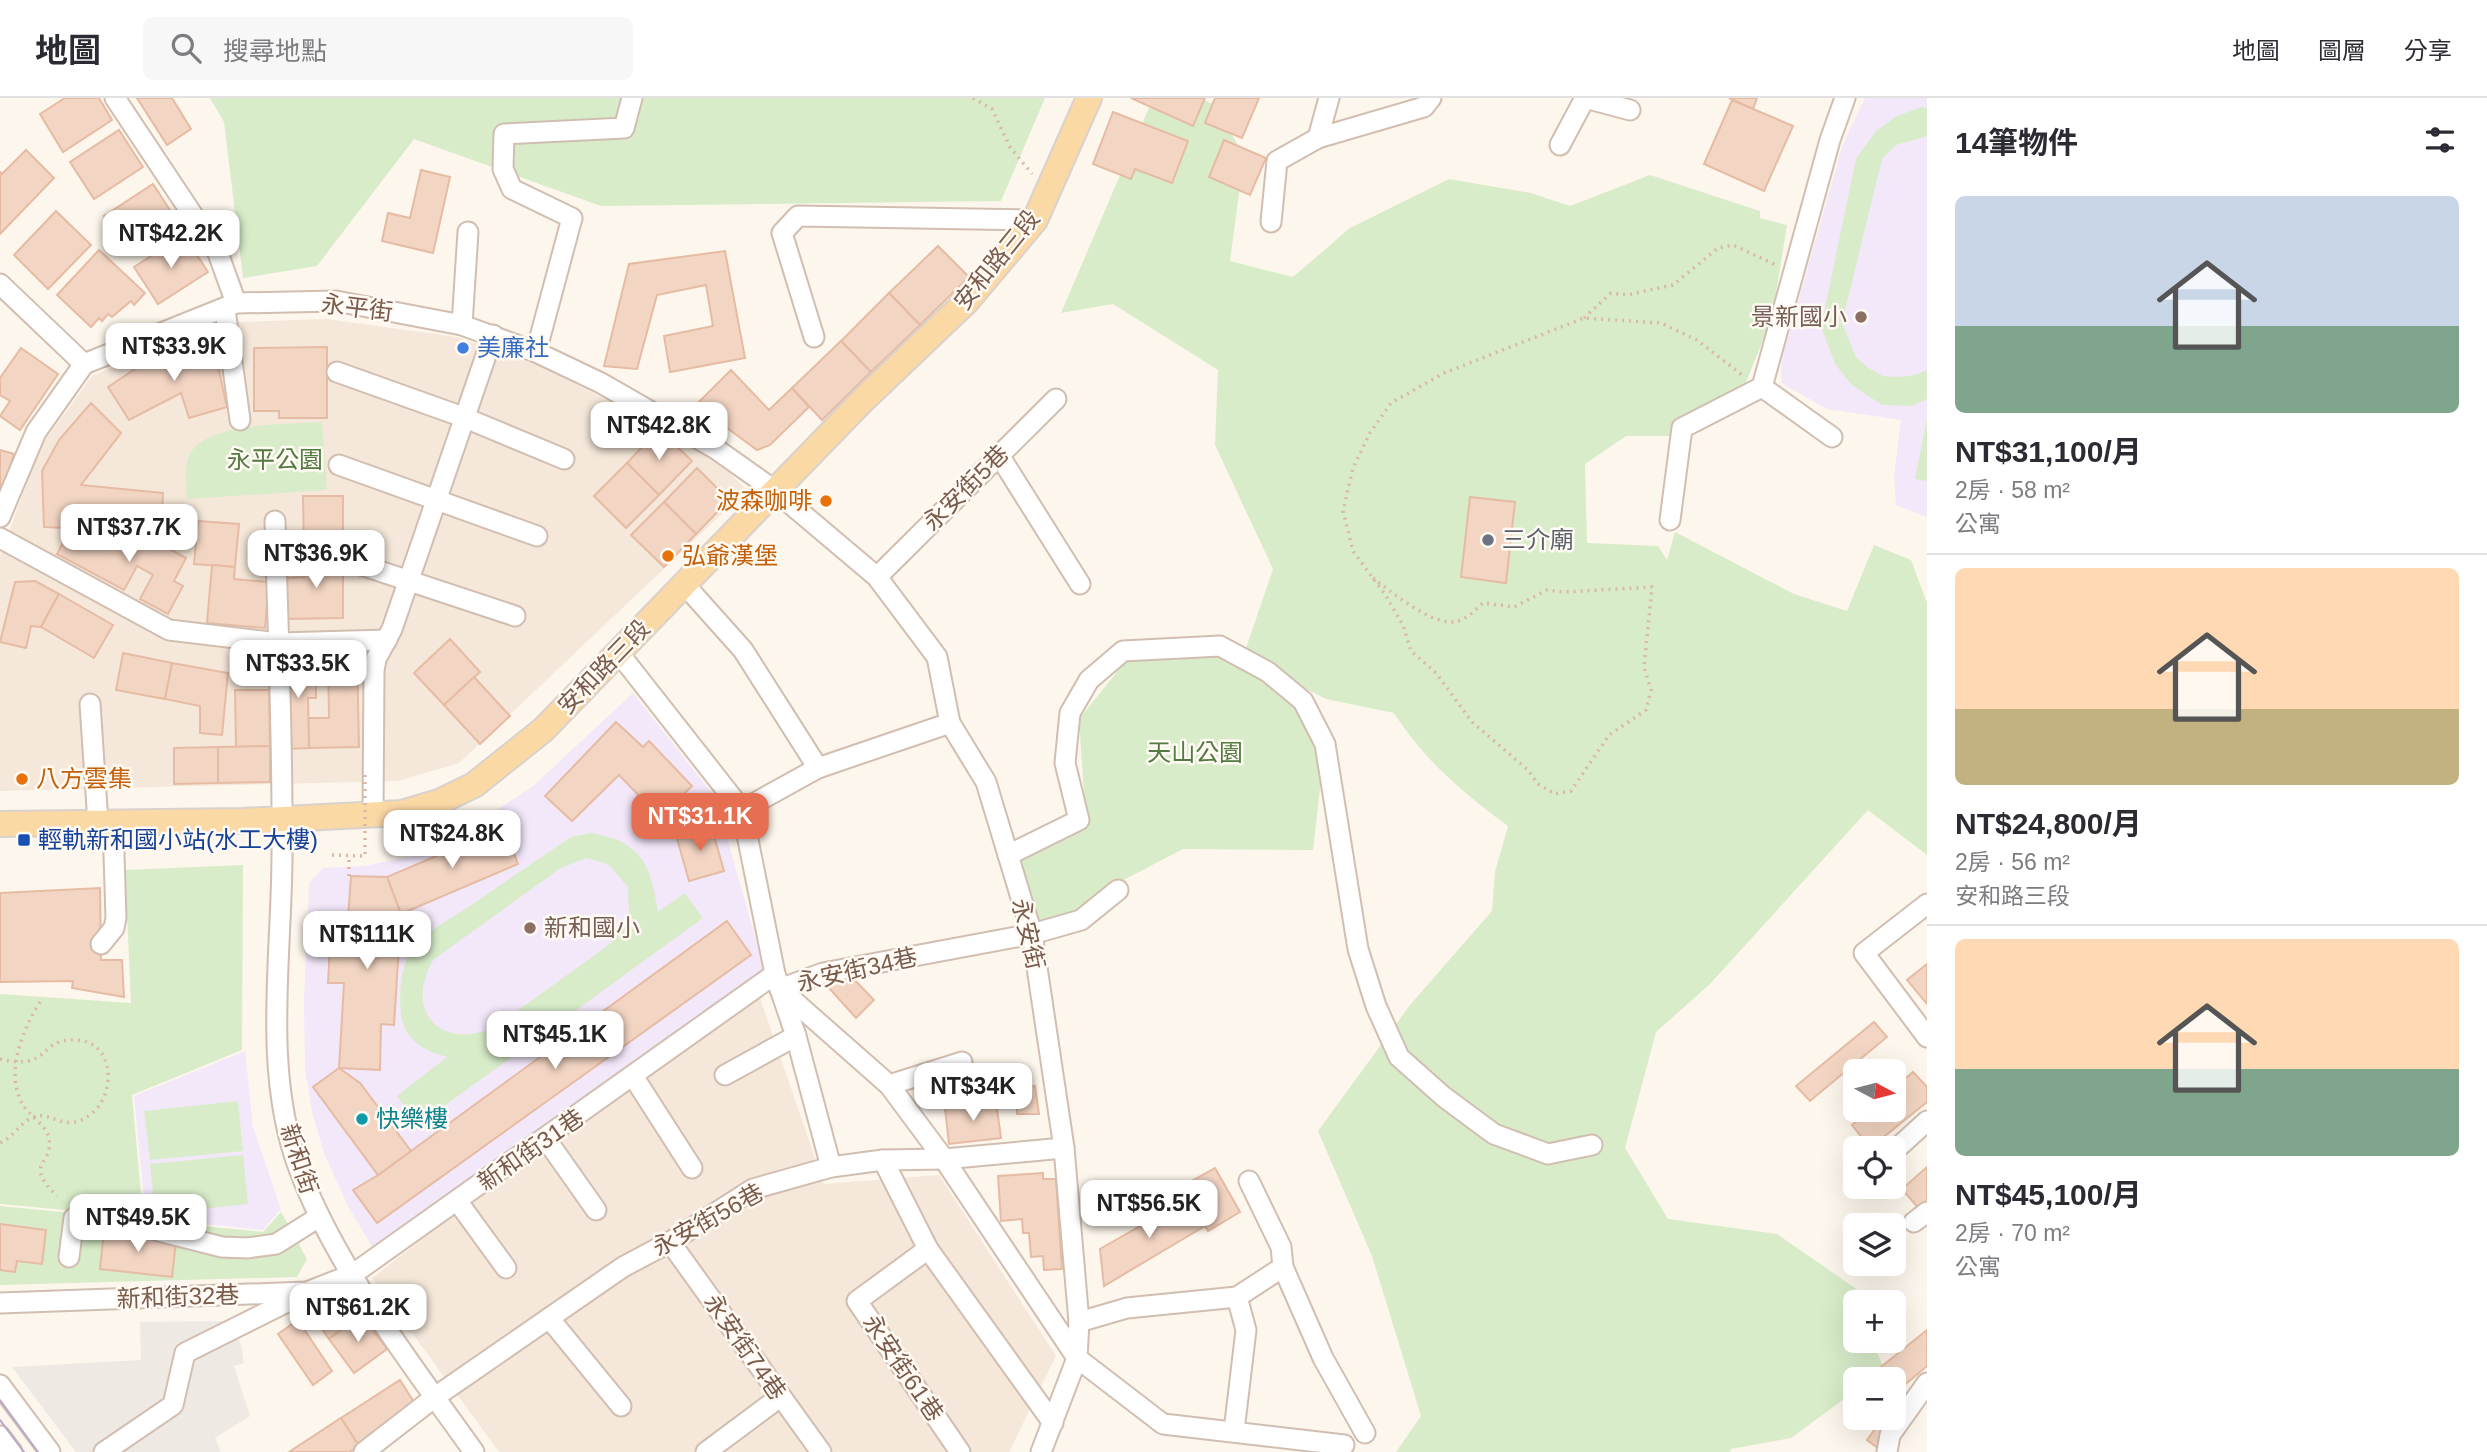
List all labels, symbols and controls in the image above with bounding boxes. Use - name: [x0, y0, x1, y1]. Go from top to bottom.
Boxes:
- search box: [143, 17, 633, 80]
- icon: search: [167, 29, 205, 67]
- text: 地圖: [35, 32, 101, 69]
- text: 搜尋地點: [223, 36, 327, 66]
- text: 地圖: [2232, 37, 2280, 64]
- text: 圖層: [2318, 37, 2366, 64]
- text: 分享: [2404, 37, 2452, 64]
- icon: filters: [2421, 121, 2459, 159]
- text: 14筆物件: [1955, 126, 2078, 159]
- street label: 安和路三段: [948, 205, 1045, 315]
- pin: NT$42.2K: [99, 211, 243, 270]
- text: NT$42.2K: [119, 220, 223, 246]
- icon: home: [2144, 242, 2270, 368]
- street label: 永平街: [320, 290, 394, 325]
- place label: 景新國小: [1751, 303, 1847, 330]
- marker: 景新國小: [1853, 309, 1869, 325]
- pin: NT$33.9K: [102, 324, 246, 383]
- text: NT$33.9K: [122, 333, 226, 359]
- place label: 美廉社: [477, 334, 549, 361]
- marker: 美廉社: [455, 340, 471, 356]
- pin: NT$42.8K: [587, 402, 731, 462]
- text: NT$42.8K: [607, 412, 711, 438]
- text: NT$31,100/月: [1955, 435, 2142, 468]
- street label: 永安街5巷: [917, 439, 1014, 536]
- park label: 永平公園: [227, 446, 323, 473]
- text: 2房 · 58 m²: [1955, 477, 2070, 503]
- place label: 波森咖啡: [716, 487, 812, 514]
- marker: 波森咖啡: [818, 493, 834, 509]
- pin: NT$37.7K: [57, 504, 201, 564]
- text: 公寓: [1955, 511, 2001, 537]
- text: NT$37.7K: [77, 514, 181, 540]
- place label: 三介廟: [1502, 526, 1574, 553]
- pin: NT$36.9K: [244, 531, 388, 590]
- marker: 三介廟: [1480, 532, 1496, 548]
- text: NT$36.9K: [264, 540, 368, 566]
- place label: 弘爺漢堡: [682, 542, 778, 569]
- marker: 弘爺漢堡: [660, 548, 676, 564]
- street label: 安和路三段: [552, 614, 655, 719]
- icon: home: [2144, 614, 2270, 740]
- pin: NT$33.5K: [226, 640, 370, 700]
- text: NT$33.5K: [246, 650, 350, 676]
- park label: 天山公園: [1147, 739, 1243, 766]
- place label: 八方雲集: [36, 765, 132, 792]
- marker: 八方雲集: [14, 771, 30, 787]
- pin: NT$31.1K: [628, 794, 772, 853]
- text: NT$31.1K: [648, 803, 752, 829]
- text: NT$24,800/月: [1955, 807, 2142, 840]
- pin: NT$24.8K: [380, 810, 524, 870]
- text: NT$24.8K: [400, 820, 504, 846]
- place label: 輕軌新和國小站(水工大樓): [38, 826, 318, 853]
- marker: 輕軌新和國小站(水工大樓): [16, 832, 32, 848]
- text: 2房 · 56 m²: [1955, 849, 2070, 875]
- text: 安和路三段: [1955, 883, 2070, 909]
- street label: 永安街: [1007, 896, 1050, 972]
- pin: NT$111K: [302, 912, 432, 971]
- place label: 新和國小: [544, 914, 640, 941]
- marker: 新和國小: [522, 920, 538, 936]
- text: NT$111K: [319, 921, 415, 947]
- street label: 永安街34巷: [794, 943, 920, 996]
- icon: home: [2144, 985, 2270, 1111]
- pin: NT$45.1K: [483, 1012, 627, 1071]
- text: NT$45.1K: [503, 1021, 607, 1047]
- north arrow: [1843, 1059, 1906, 1122]
- map controls: [1843, 1059, 1906, 1430]
- pin: NT$34K: [916, 1063, 1030, 1123]
- text: NT$34K: [930, 1073, 1016, 1099]
- street label: 新和街31巷: [473, 1103, 589, 1196]
- place label: 快樂樓: [376, 1105, 448, 1132]
- marker: 快樂樓: [354, 1111, 370, 1127]
- street label: 新和街: [276, 1120, 323, 1197]
- button: locate: [1843, 1136, 1906, 1199]
- street label: 永安街56巷: [648, 1178, 768, 1261]
- text: NT$45,100/月: [1955, 1178, 2142, 1211]
- pin: NT$56.5K: [1077, 1180, 1221, 1240]
- text: NT$56.5K: [1097, 1190, 1201, 1216]
- pin: NT$49.5K: [66, 1194, 210, 1254]
- text: NT$49.5K: [86, 1204, 190, 1230]
- button: layers: [1843, 1213, 1906, 1276]
- text: 2房 · 70 m²: [1955, 1220, 2070, 1246]
- text: 公寓: [1955, 1254, 2001, 1280]
- street label: 新和街32巷: [116, 1281, 240, 1312]
- pin: NT$61.2K: [286, 1284, 430, 1344]
- street label: 永安街74巷: [699, 1289, 792, 1405]
- button: +: [1843, 1290, 1906, 1353]
- text: NT$61.2K: [306, 1294, 410, 1320]
- street label: 永安街61巷: [858, 1309, 949, 1426]
- button: −: [1843, 1367, 1906, 1430]

